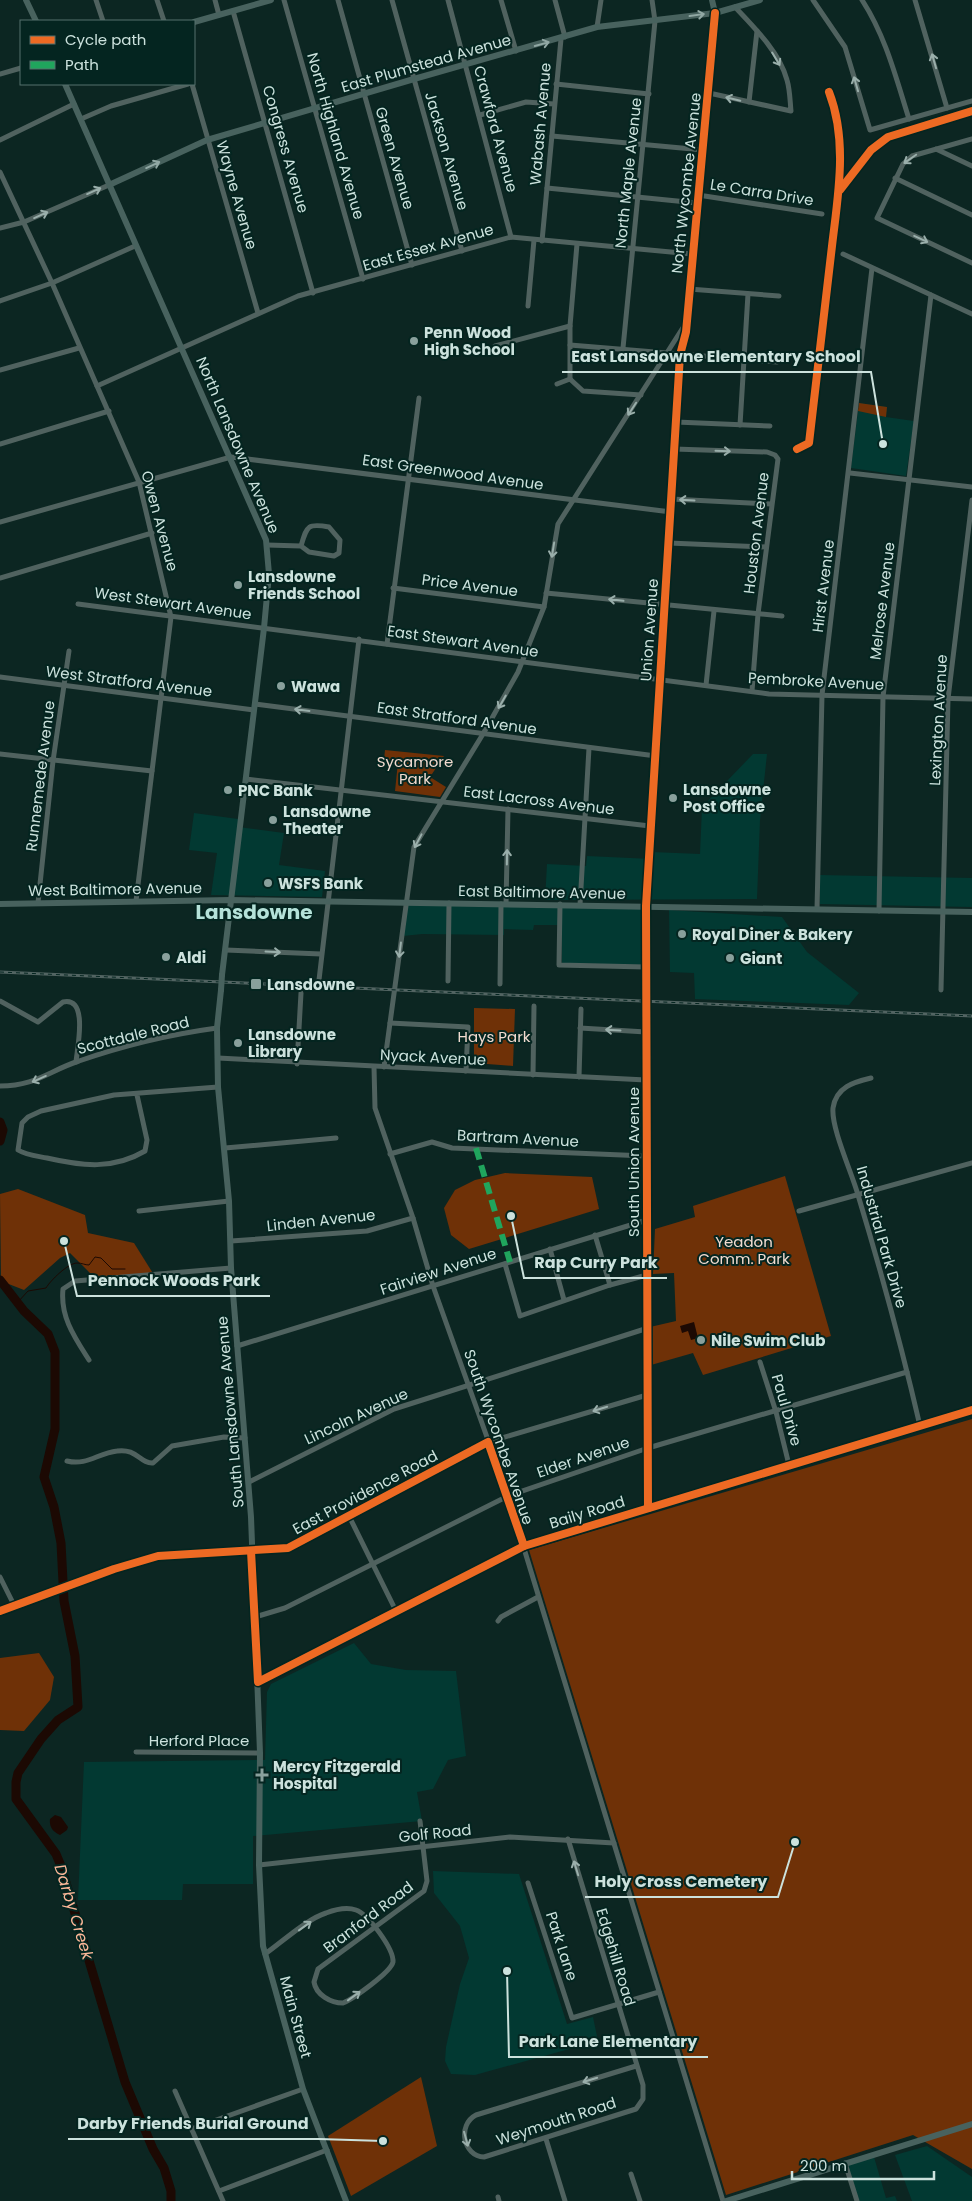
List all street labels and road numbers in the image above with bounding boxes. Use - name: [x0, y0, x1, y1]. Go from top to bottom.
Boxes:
- street label: East Plumstead Avenue: [339, 29, 513, 97]
- street label: North Highland Avenue: [302, 50, 370, 222]
- street label: Wabash Avenue: [524, 62, 556, 186]
- street label: Crawford Avenue: [469, 63, 523, 195]
- street label: Congress Avenue: [258, 83, 314, 215]
- street label: Jackson Avenue: [420, 89, 474, 213]
- street label: North Wycombe Avenue: [666, 91, 706, 275]
- street label: North Maple Avenue: [610, 97, 646, 249]
- street label: Green Avenue: [370, 104, 420, 212]
- street label: Wayne Avenue: [211, 138, 263, 252]
- street label: Le Carra Drive: [709, 173, 815, 211]
- street label: East Essex Avenue: [360, 218, 496, 276]
- street label: North Lansdowne Avenue: [191, 353, 285, 537]
- street label: East Greenwood Avenue: [361, 449, 545, 495]
- street label: Owen Avenue: [136, 468, 184, 574]
- street label: Houston Avenue: [738, 471, 774, 595]
- street label: Hirst Avenue: [807, 538, 839, 634]
- street label: Melrose Avenue: [864, 541, 900, 661]
- street label: Price Avenue: [421, 569, 519, 601]
- street label: Union Avenue: [635, 578, 663, 682]
- street label: West Stewart Avenue: [93, 582, 253, 624]
- street label: East Stewart Avenue: [386, 620, 540, 662]
- street label: Lexington Avenue: [924, 654, 952, 786]
- street label: West Stratford Avenue: [45, 660, 213, 702]
- street label: Pembroke Avenue: [747, 667, 885, 695]
- street label: East Stratford Avenue: [376, 696, 538, 740]
- street label: Runnemede Avenue: [20, 699, 60, 853]
- street label: East Lacross Avenue: [462, 780, 616, 820]
- street label: West Baltimore Avenue: [28, 877, 202, 901]
- street label: East Baltimore Avenue: [458, 880, 626, 904]
- street label: Scottdale Road: [75, 1011, 191, 1059]
- street label: Nyack Avenue: [379, 1044, 487, 1070]
- street label: South Union Avenue: [623, 1087, 644, 1237]
- street label: Bartram Avenue: [457, 1124, 579, 1152]
- street label: Industrial Park Drive: [852, 1163, 912, 1311]
- street label: Linden Avenue: [266, 1204, 376, 1236]
- street label: Fairview Avenue: [377, 1242, 499, 1300]
- street label: South Lansdowne Avenue: [211, 1315, 249, 1509]
- street label: South Wycombe Avenue: [459, 1347, 539, 1527]
- street label: Paul Drive: [767, 1372, 807, 1448]
- street label: Lincoln Avenue: [301, 1383, 411, 1449]
- street label: Elder Avenue: [534, 1431, 632, 1483]
- street label: East Providence Road: [289, 1445, 441, 1539]
- street label: Baily Road: [547, 1491, 627, 1533]
- street label: Herford Place: [149, 1730, 249, 1751]
- street label: Golf Road: [398, 1819, 472, 1847]
- street label: Branford Road: [319, 1876, 417, 1958]
- street label: Edgehill Road: [591, 1906, 641, 2008]
- street label: Park Lane: [541, 1909, 583, 1983]
- street label: Main Street: [275, 1974, 317, 2060]
- street label: Weymouth Road: [493, 2092, 619, 2150]

